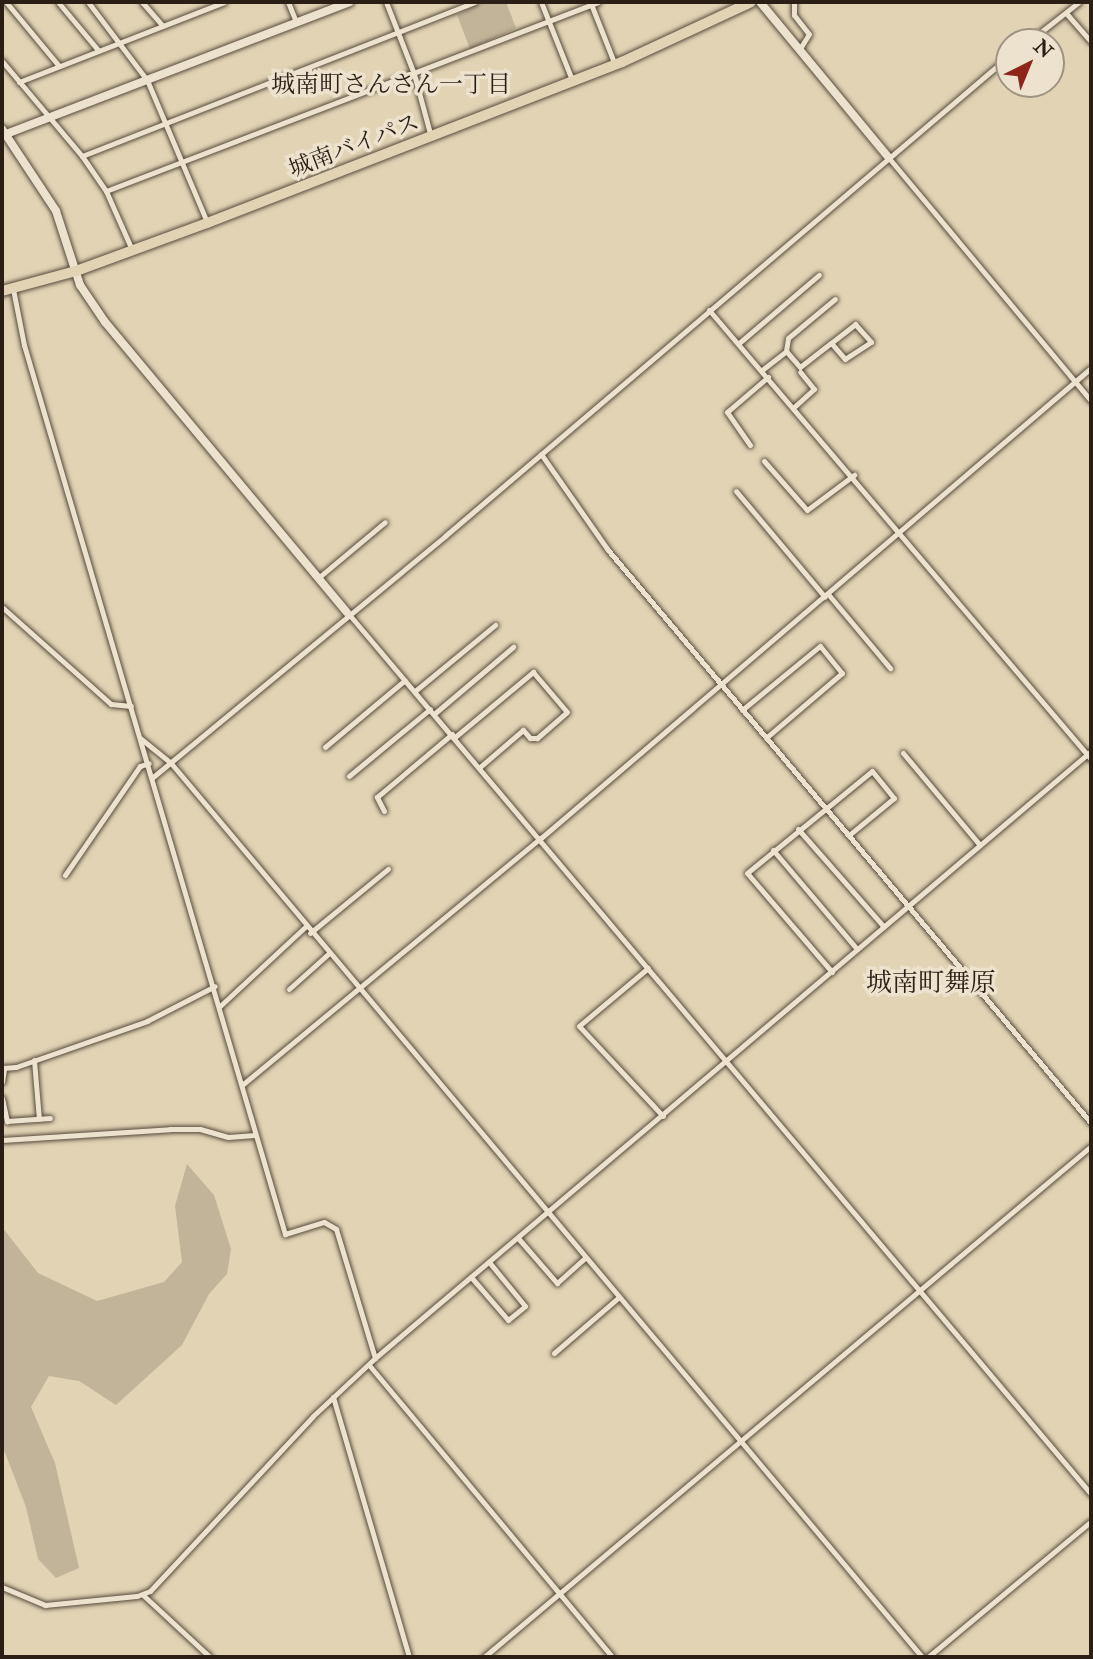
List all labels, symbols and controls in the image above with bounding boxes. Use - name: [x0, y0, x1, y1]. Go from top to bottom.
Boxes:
- north arrow: [995, 28, 1065, 98]
- text: N: [1029, 35, 1057, 64]
- district label: 城南町さんさん一丁目: [271, 71, 511, 99]
- street label: 城南バイパス: [285, 108, 423, 184]
- district label: 城南町舞原: [866, 968, 996, 1000]

